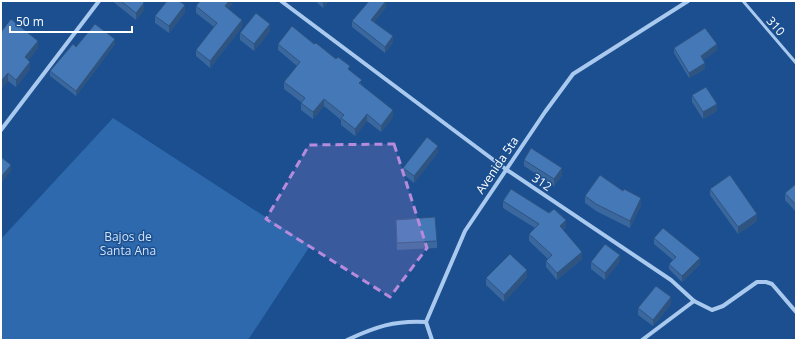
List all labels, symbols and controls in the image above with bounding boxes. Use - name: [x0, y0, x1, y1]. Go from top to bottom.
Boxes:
- scale bar: [10, 8, 132, 34]
- text: 50 m: [16, 13, 44, 30]
- street label: 310: [763, 13, 789, 39]
- street label: Avenida 5ta: [472, 133, 522, 197]
- street label: 312: [529, 169, 555, 195]
- park label: Bajos de Santa Ana: [100, 228, 156, 259]

